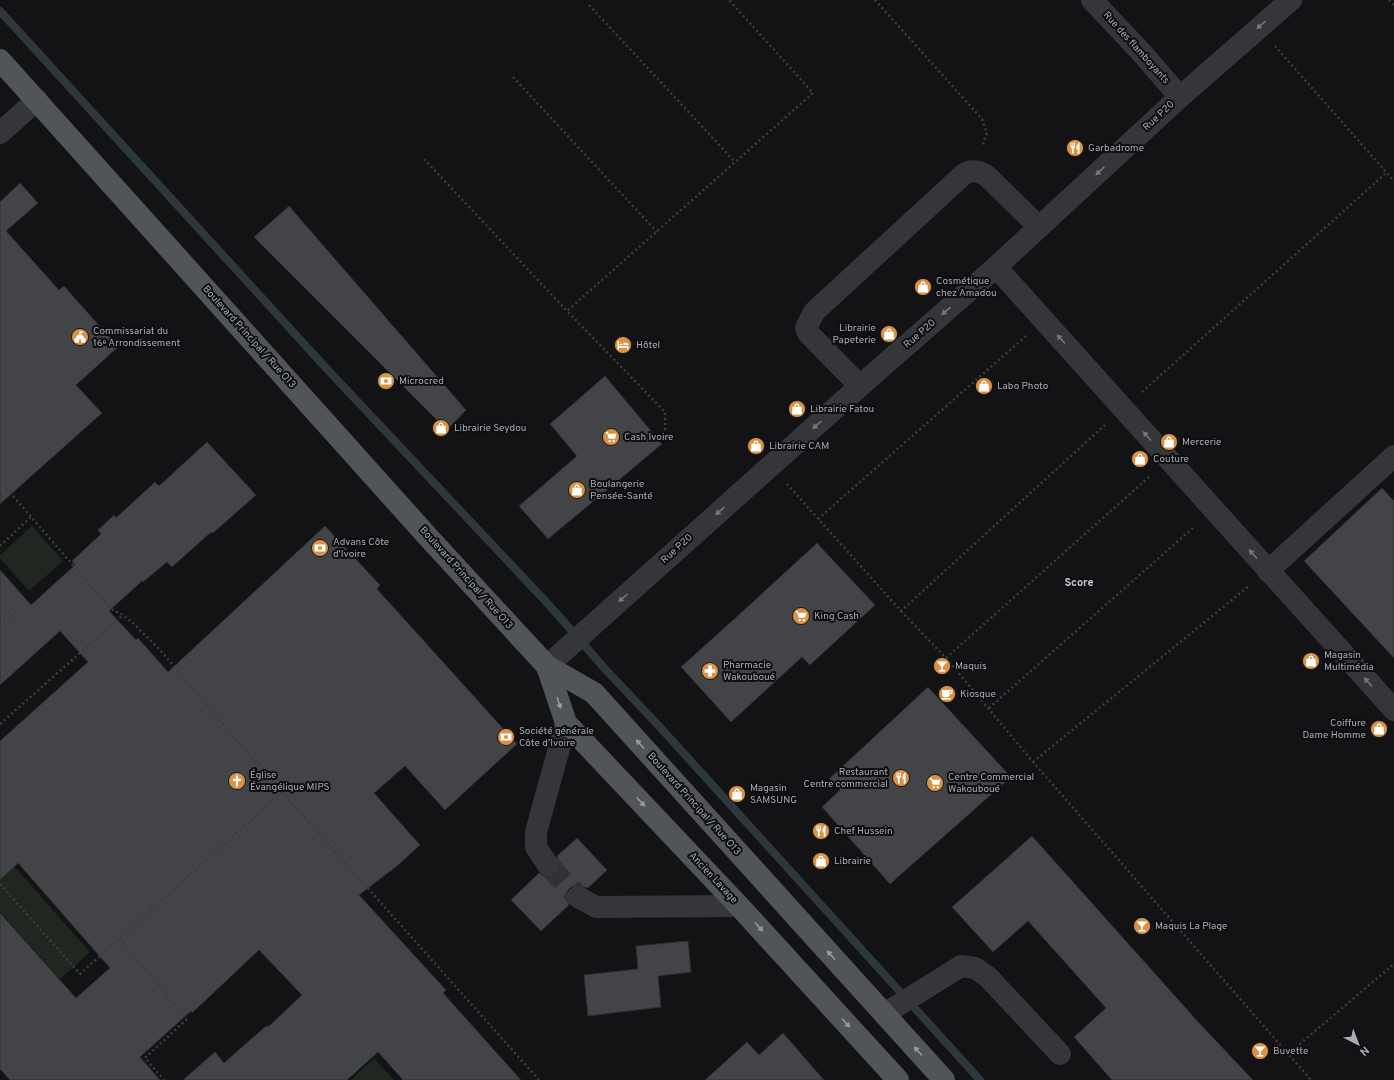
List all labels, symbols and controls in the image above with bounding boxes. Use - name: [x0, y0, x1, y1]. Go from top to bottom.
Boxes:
- street label: Rue des flamboyants: [1100, 9, 1172, 87]
- one-way arrow: [1256, 21, 1267, 30]
- street label: Rue P20: [1140, 98, 1178, 134]
- restaurant icon: Garbadrome: [1065, 138, 1085, 158]
- place label: Garbadrome: [1088, 142, 1144, 155]
- one-way arrow: [1095, 166, 1105, 176]
- place label: Cosmétique chez Amadou: [936, 275, 997, 300]
- shop icon: Cosmétique chez Amadou: [913, 277, 933, 297]
- street label: Boulevard Principal / Rue O13: [199, 283, 299, 391]
- one-way arrow: [941, 306, 951, 315]
- street label: Rue P20: [901, 316, 939, 352]
- place label: Librairie Papeterie: [832, 322, 876, 347]
- shop icon: Librairie Papeterie: [879, 324, 899, 344]
- place label: Commissariat du 16ᵉ Arrondissement: [93, 325, 180, 350]
- public building icon: Commissariat du 16ᵉ Arrondissement: [70, 327, 90, 347]
- one-way arrow: [1056, 334, 1066, 344]
- hotel icon: Hôtel: [613, 335, 633, 355]
- place label: Hôtel: [636, 339, 660, 352]
- bank icon: Microcred: [376, 371, 396, 391]
- place label: Microcred: [399, 375, 444, 388]
- shop icon: Labo Photo: [974, 376, 994, 396]
- place label: Labo Photo: [997, 380, 1049, 393]
- shop icon: Librairie Fatou: [787, 399, 807, 419]
- place label: Librairie Fatou: [810, 403, 874, 416]
- shop icon: Librairie Seydou: [431, 418, 451, 438]
- one-way arrow: [812, 420, 822, 429]
- place label: Librairie Seydou: [454, 422, 526, 435]
- supermarket icon: Cash Ivoire: [601, 427, 621, 447]
- place label: Cash Ivoire: [624, 431, 673, 444]
- one-way arrow: [1143, 431, 1152, 441]
- shop icon: Mercerie: [1159, 432, 1179, 452]
- shop icon: Librairie CAM: [746, 436, 766, 456]
- place label: Mercerie: [1182, 436, 1222, 449]
- place label: Librairie CAM: [769, 440, 829, 453]
- shop icon: Couture: [1130, 449, 1150, 469]
- place label: Couture: [1153, 453, 1189, 466]
- place label: Boulangerie Pensée-Santé: [590, 478, 653, 503]
- shop icon: Boulangerie Pensée-Santé: [567, 480, 587, 500]
- one-way arrow: [715, 507, 725, 516]
- street label: Boulevard Principal / Rue O13: [416, 524, 516, 632]
- street label: Rue P20: [658, 531, 696, 567]
- place label: Advans Côte d'Ivoire: [333, 536, 389, 561]
- bank icon: Advans Côte d'Ivoire: [310, 538, 330, 558]
- one-way arrow: [1248, 548, 1257, 559]
- district label: Score: [1064, 576, 1094, 590]
- one-way arrow: [618, 593, 628, 603]
- supermarket icon: King Cash: [791, 606, 811, 626]
- place label: King Cash: [814, 610, 859, 623]
- place label: Magasin Multimédia: [1324, 649, 1374, 674]
- shop icon: Magasin Multimédia: [1301, 651, 1321, 671]
- bar icon: Maquis: [932, 656, 952, 676]
- place label: Pharmacie Wakouboué: [723, 659, 775, 684]
- place label: Maquis: [955, 660, 987, 673]
- pharmacy icon: Pharmacie Wakouboué: [700, 661, 720, 681]
- one-way arrow: [1364, 677, 1373, 686]
- cafe icon: Kiosque: [937, 684, 957, 704]
- place label: Kiosque: [960, 688, 996, 701]
- one-way arrow: [556, 697, 562, 709]
- place label: Coiffure Dame Homme: [1302, 717, 1366, 742]
- shop icon: Coiffure Dame Homme: [1369, 719, 1389, 739]
- place label: Société générale Côte d’Ivoire: [519, 725, 594, 750]
- bank icon: Société générale Côte d’Ivoire: [496, 727, 516, 747]
- one-way arrow: [636, 739, 645, 749]
- street label: Boulevard Principal / Rue O13: [644, 750, 744, 858]
- place label: Restaurant Centre commercial: [803, 766, 888, 791]
- restaurant icon: Restaurant Centre commercial: [891, 768, 911, 788]
- place label: Église Évangélique MIPS: [250, 769, 330, 794]
- church icon: Église Évangélique MIPS: [227, 771, 247, 791]
- place label: Centre Commercial Wakouboué: [948, 771, 1034, 796]
- supermarket icon: Centre Commercial Wakouboué: [925, 773, 945, 793]
- place label: Magasin SAMSUNG: [750, 782, 797, 807]
- shop icon: Magasin SAMSUNG: [727, 784, 747, 804]
- one-way arrow: [636, 797, 646, 807]
- restaurant icon: Chef Hussein: [811, 821, 831, 841]
- place label: Chef Hussein: [834, 825, 893, 838]
- street label: Ancien Lavage: [686, 850, 740, 906]
- shop icon: Librairie: [811, 851, 831, 871]
- place label: Librairie: [834, 855, 871, 868]
- bar icon: Maquis La Plage: [1132, 916, 1152, 936]
- place label: Maquis La Plage: [1155, 920, 1227, 933]
- one-way arrow: [754, 922, 763, 933]
- one-way arrow: [826, 950, 836, 960]
- one-way arrow: [841, 1019, 850, 1028]
- north arrow: [1338, 1024, 1378, 1064]
- bar icon: Buvette: [1250, 1041, 1270, 1061]
- text: N: [1356, 1043, 1372, 1059]
- place label: Buvette: [1273, 1045, 1308, 1058]
- one-way arrow: [914, 1046, 923, 1056]

